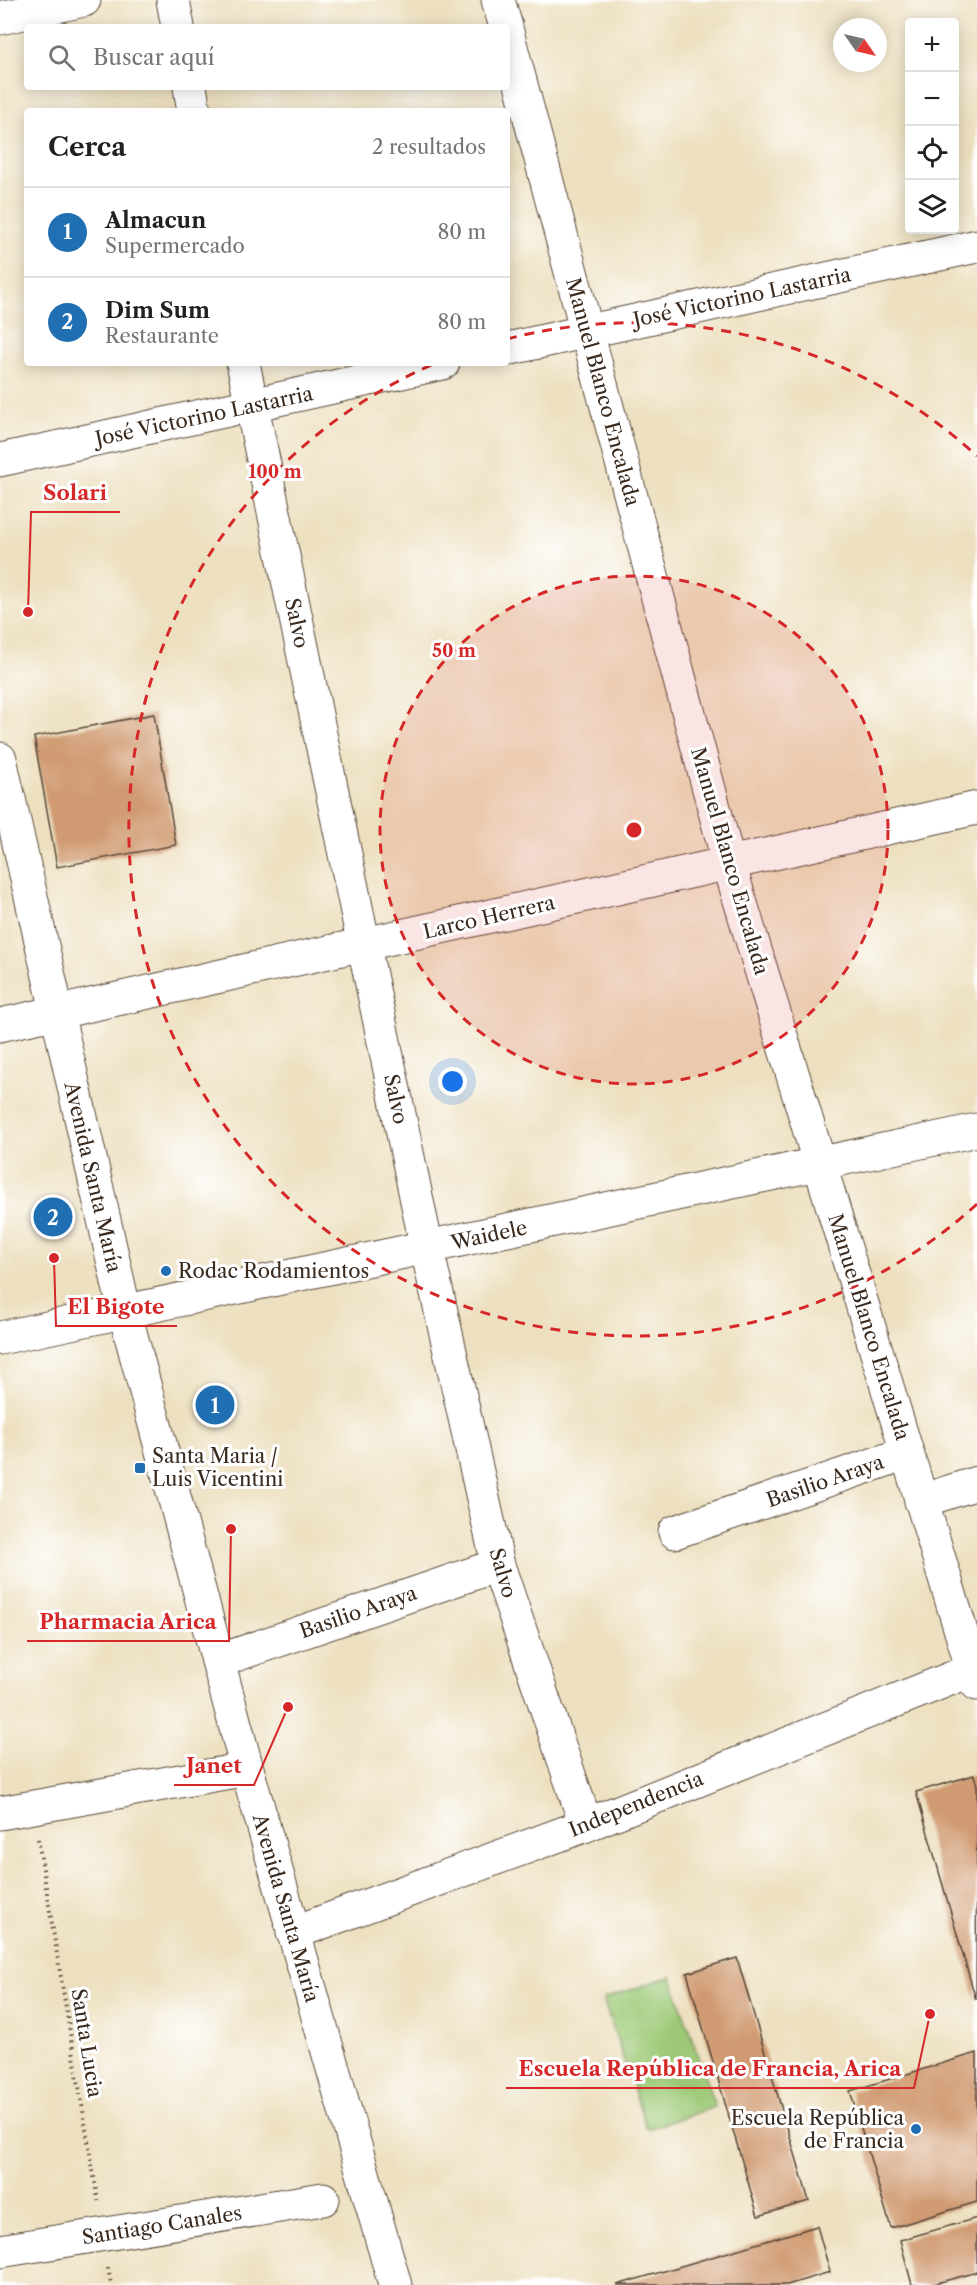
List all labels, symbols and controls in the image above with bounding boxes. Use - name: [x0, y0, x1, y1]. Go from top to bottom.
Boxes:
- north arrow: [833, 18, 887, 72]
- map controls: [905, 18, 959, 234]
- button: +: [905, 18, 959, 72]
- search box: [24, 24, 510, 90]
- icon: search: [45, 41, 78, 74]
- text: Buscar aquí: [93, 44, 215, 71]
- button: −: [905, 72, 959, 126]
- button: locate: [905, 126, 959, 180]
- text: Cerca: [48, 131, 126, 163]
- text: 2 resultados: [372, 135, 486, 159]
- button: layers: [905, 180, 959, 234]
- text: Almacun: [105, 207, 206, 234]
- text: 1: [63, 220, 72, 244]
- text: 80 m: [438, 220, 486, 244]
- text: Supermercado: [105, 234, 245, 258]
- street label: José Victorino Lastarria: [628, 262, 853, 332]
- street label: Manuel Blanco Encalada: [561, 275, 645, 509]
- text: Dim Sum: [105, 297, 210, 324]
- text: 2: [62, 310, 73, 334]
- text: 80 m: [438, 310, 486, 334]
- text: Restaurante: [105, 324, 219, 348]
- street label: José Victorino Lastarria: [90, 381, 315, 451]
- text: 100 m: [248, 461, 302, 483]
- callout: Solari: [31, 473, 120, 512]
- text: Solari: [43, 480, 108, 505]
- street label: Salvo: [280, 596, 314, 650]
- text: 50 m: [432, 640, 476, 662]
- street label: Manuel Blanco Encalada: [686, 745, 774, 978]
- centre of rings: [624, 820, 644, 840]
- street label: Larco Herrera: [421, 890, 558, 944]
- your location: [438, 1067, 467, 1096]
- street label: Salvo: [379, 1072, 413, 1126]
- street label: Avenida Santa María: [59, 1078, 127, 1275]
- pin: 2: [34, 1194, 72, 1240]
- street label: Manuel Blanco Encalada: [823, 1211, 915, 1444]
- street label: Waidele: [448, 1215, 529, 1255]
- place label: Rodac Rodamientos: [178, 1259, 369, 1283]
- marker: Rodac Rodamientos: [159, 1264, 173, 1278]
- callout: El Bigote: [56, 1287, 177, 1326]
- text: El Bigote: [67, 1294, 165, 1319]
- pin: 1: [196, 1382, 234, 1428]
- place label: Santa Maria / Luis Vicentini: [152, 1444, 283, 1491]
- street label: Basilio Araya: [763, 1450, 887, 1512]
- marker: Santa Maria / Luis Vicentini: [133, 1461, 147, 1475]
- street label: Salvo: [484, 1545, 522, 1601]
- street label: Basilio Araya: [296, 1581, 420, 1643]
- callout: Pharmacia Arica: [27, 1602, 229, 1641]
- text: Pharmacia Arica: [39, 1609, 218, 1634]
- callout: Janet: [174, 1746, 254, 1785]
- text: Janet: [182, 1753, 242, 1778]
- street label: Independencia: [565, 1766, 707, 1842]
- street label: Avenida Santa María: [247, 1810, 325, 2005]
- street label: Santa Lucia: [67, 1987, 108, 2100]
- callout: Escuela República de Francia, Arica: [506, 2049, 914, 2088]
- text: Escuela República de Francia, Arica: [518, 2056, 902, 2081]
- place label: Escuela República de Francia: [731, 2106, 904, 2153]
- marker: Escuela República de Francia: [909, 2122, 923, 2136]
- street label: Santiago Canales: [80, 2201, 244, 2249]

